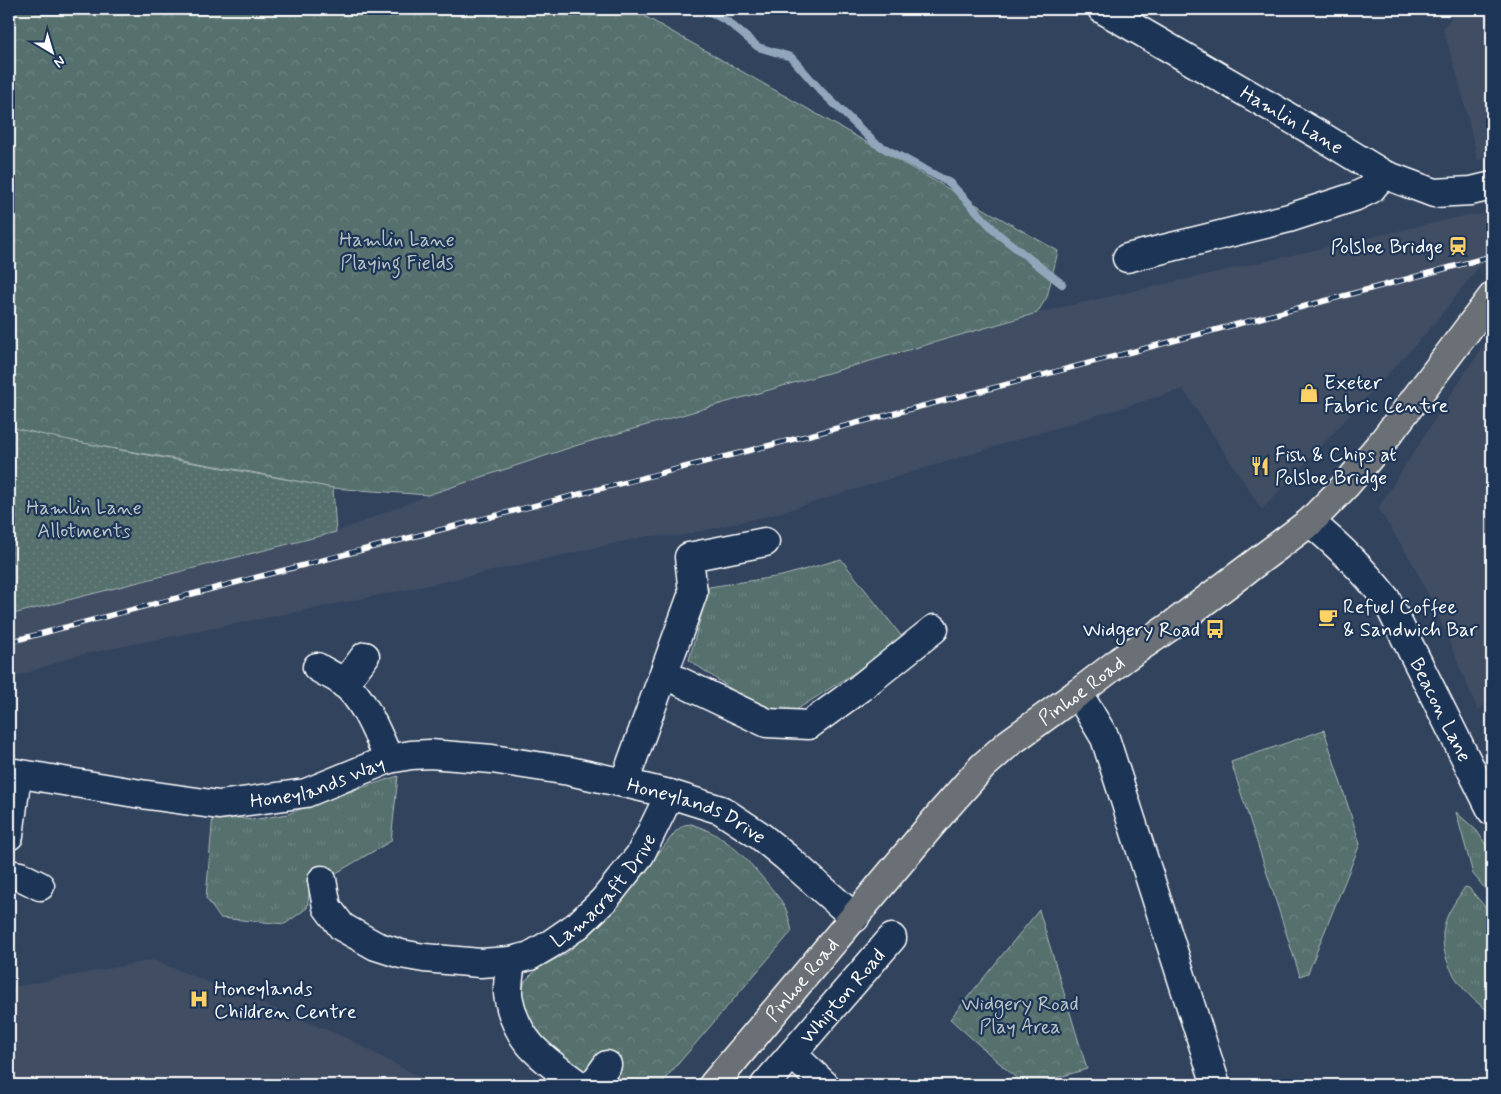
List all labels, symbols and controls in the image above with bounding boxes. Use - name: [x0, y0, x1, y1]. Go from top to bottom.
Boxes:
- north arrow: [28, 28, 78, 78]
- text: N: [50, 51, 69, 71]
- street label: Hamlin Lane: [1235, 80, 1348, 162]
- park label: Hamlin Lane Playing Fields: [339, 227, 455, 279]
- place label: Polsloe Bridge: [1331, 234, 1443, 261]
- station icon: Polsloe Bridge: [1447, 235, 1469, 257]
- place label: Exeter Fabric Centre: [1324, 370, 1448, 420]
- shop icon: Exeter Fabric Centre: [1298, 382, 1320, 404]
- place label: Fish & Chips at Polsloe Bridge: [1275, 442, 1397, 492]
- restaurant icon: Fish & Chips at Polsloe Bridge: [1249, 455, 1271, 477]
- park label: Hamlin Lane Allotments: [26, 495, 142, 545]
- place label: Refuel Coffee & Sandwich Bar: [1343, 594, 1478, 644]
- cafe icon: Refuel Coffee & Sandwich Bar: [1317, 606, 1339, 628]
- place label: Widgery Road: [1083, 617, 1200, 645]
- bus stop icon: Widgery Road: [1204, 618, 1226, 640]
- street label: Pinhoe Road: [1033, 650, 1131, 733]
- street label: Beacon Lane: [1403, 654, 1477, 767]
- street label: Honeylands Way: [248, 750, 389, 816]
- street label: Honeylands Drive: [624, 772, 772, 851]
- street label: Lamacraft Drive: [546, 829, 663, 955]
- street label: Pinhoe Road: [760, 933, 846, 1028]
- street label: Whipton Road: [794, 943, 892, 1050]
- place label: Honeylands Children Centre: [214, 976, 357, 1026]
- hospital icon: Honeylands Children Centre: [188, 988, 210, 1010]
- park label: Widgery Road Play Area: [961, 991, 1079, 1041]

